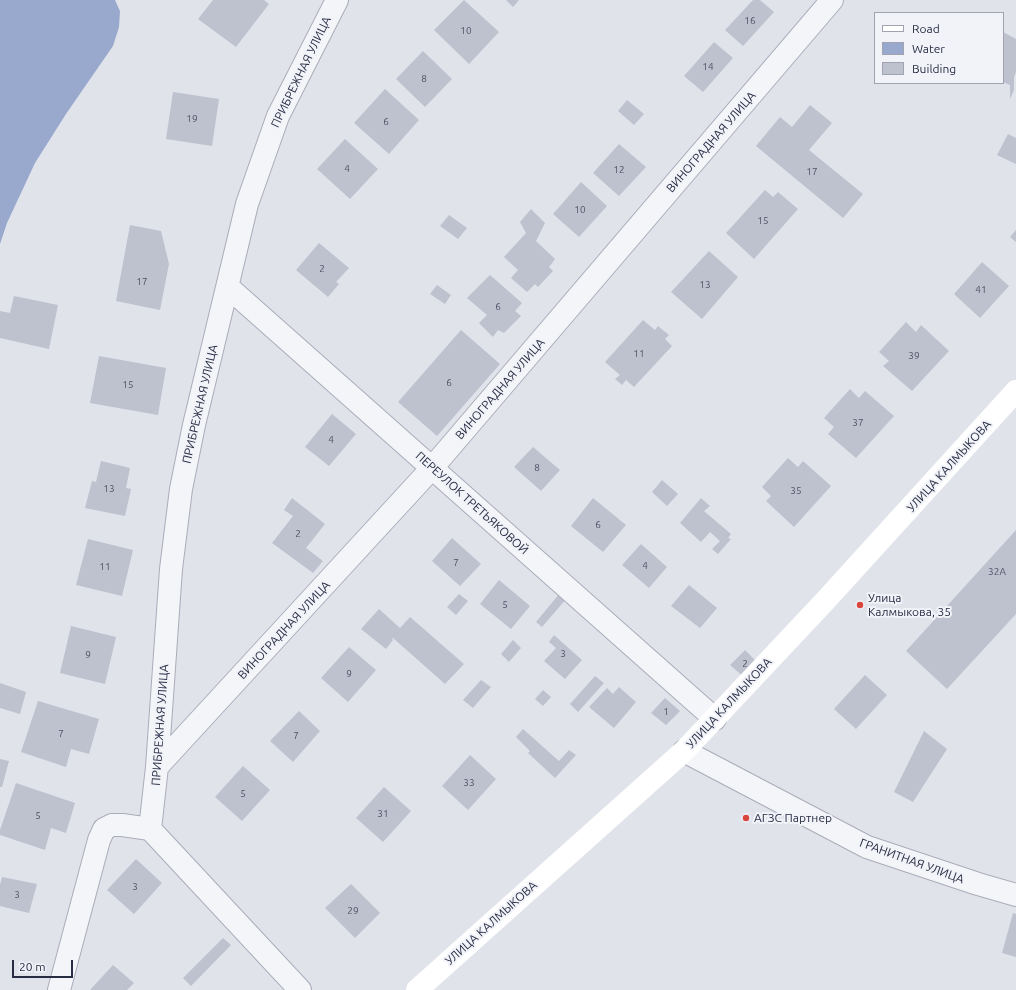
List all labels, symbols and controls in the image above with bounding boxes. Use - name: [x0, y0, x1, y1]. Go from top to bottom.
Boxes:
- legend: [874, 12, 1004, 84]
- street label: ПРИБРЕЖНАЯ УЛИЦА: [268, 14, 334, 130]
- house number: 16: [744, 15, 756, 27]
- text: Road: [912, 22, 940, 35]
- house number: 10: [460, 25, 472, 37]
- text: Water: [912, 42, 945, 55]
- house number: 14: [702, 61, 714, 73]
- text: Building: [912, 62, 956, 75]
- house number: 8: [421, 73, 427, 85]
- street label: ВИНОГРАДНАЯ УЛИЦА: [663, 89, 759, 195]
- house number: 19: [186, 113, 198, 125]
- house number: 6: [383, 116, 389, 128]
- house number: 4: [344, 163, 350, 175]
- house number: 12: [613, 164, 625, 176]
- house number: 17: [806, 166, 818, 178]
- house number: 10: [574, 204, 586, 216]
- house number: 15: [757, 215, 769, 227]
- house number: 2: [319, 263, 325, 275]
- house number: 17: [136, 276, 148, 288]
- house number: 13: [699, 279, 711, 291]
- house number: 41: [975, 284, 987, 296]
- house number: 6: [495, 301, 501, 313]
- street label: ВИНОГРАДНАЯ УЛИЦА: [452, 336, 548, 442]
- street label: ПРИБРЕЖНАЯ УЛИЦА: [179, 343, 221, 465]
- house number: 11: [633, 348, 645, 360]
- house number: 39: [908, 350, 920, 362]
- house number: 6: [446, 377, 452, 389]
- house number: 15: [122, 379, 134, 391]
- house number: 37: [852, 417, 864, 429]
- street label: УЛИЦА КАЛМЫКОВА: [904, 417, 994, 515]
- house number: 4: [328, 434, 334, 446]
- street label: ПЕРЕУЛОК ТРЕТЬЯКОВОЙ: [413, 449, 531, 557]
- house number: 8: [534, 462, 540, 474]
- house number: 13: [103, 483, 115, 495]
- house number: 35: [790, 485, 802, 497]
- house number: 6: [595, 519, 601, 531]
- house number: 2: [295, 528, 301, 540]
- house number: 7: [453, 557, 459, 569]
- house number: 4: [642, 560, 648, 572]
- house number: 11: [99, 561, 111, 573]
- house number: 32А: [988, 566, 1006, 578]
- street label: ВИНОГРАДНАЯ УЛИЦА: [235, 578, 333, 682]
- place label: Улица Калмыкова, 35: [868, 591, 951, 619]
- house number: 5: [502, 599, 508, 611]
- marker: Улица Калмыкова, 35: [855, 600, 865, 610]
- house number: 3: [560, 648, 566, 660]
- house number: 9: [85, 649, 91, 661]
- street label: УЛИЦА КАЛМЫКОВА: [683, 655, 775, 751]
- house number: 2: [742, 658, 748, 670]
- street label: ПРИБРЕЖНАЯ УЛИЦА: [149, 664, 171, 786]
- house number: 9: [346, 668, 352, 680]
- house number: 1: [663, 706, 669, 718]
- house number: 7: [58, 728, 64, 740]
- house number: 7: [293, 730, 299, 742]
- house number: 33: [463, 777, 475, 789]
- house number: 5: [240, 788, 246, 800]
- house number: 31: [377, 808, 389, 820]
- house number: 5: [35, 810, 41, 822]
- place label: АГЗС Партнер: [754, 811, 832, 825]
- marker: АГЗС Партнер: [741, 813, 751, 823]
- street label: ГРАНИТНАЯ УЛИЦА: [858, 835, 966, 887]
- street label: УЛИЦА КАЛМЫКОВА: [442, 878, 540, 968]
- house number: 3: [132, 881, 138, 893]
- house number: 3: [14, 889, 20, 901]
- house number: 29: [347, 905, 359, 917]
- scale bar: [14, 952, 75, 978]
- text: 20 m: [19, 960, 46, 973]

